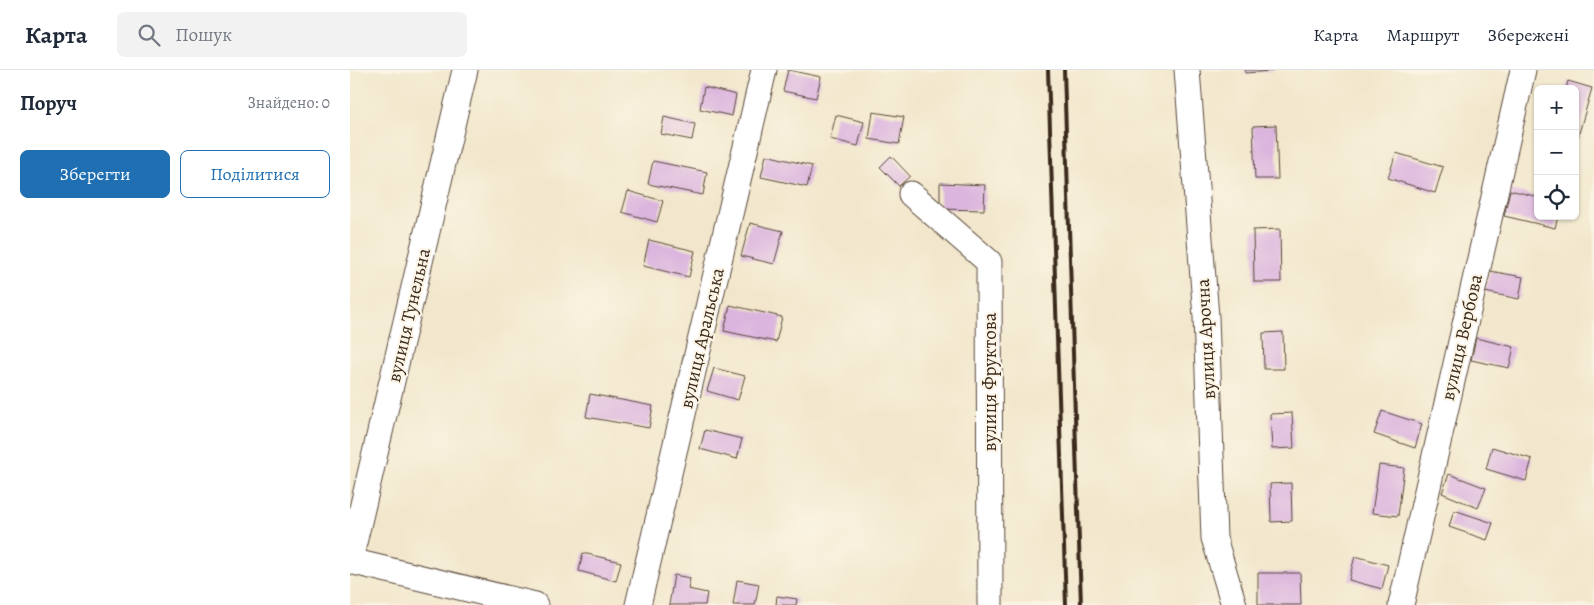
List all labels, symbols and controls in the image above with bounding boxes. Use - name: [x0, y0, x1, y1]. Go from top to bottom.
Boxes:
- search box: [117, 12, 467, 57]
- text: Карта: [25, 19, 87, 51]
- icon: search: [135, 21, 163, 49]
- text: Пошук: [175, 22, 232, 48]
- text: Карта: [1313, 23, 1359, 47]
- text: Маршрут: [1387, 23, 1460, 47]
- text: Збережені: [1488, 23, 1569, 47]
- map controls: [1534, 85, 1579, 220]
- button: +: [1534, 85, 1579, 130]
- text: Поруч: [20, 89, 77, 117]
- text: Знайдено: 0: [248, 92, 330, 114]
- button: −: [1534, 130, 1579, 175]
- button: Зберегти: [20, 150, 170, 198]
- button: Поділитися: [180, 150, 330, 198]
- button: locate: [1534, 175, 1579, 220]
- street label: вулиця Тунельна: [381, 245, 437, 385]
- street label: вулиця Аральська: [673, 265, 731, 411]
- street label: вулиця Вербова: [1435, 271, 1489, 403]
- street label: вулиця Арочна: [1190, 278, 1222, 400]
- street label: вулиця Фруктова: [977, 312, 1003, 452]

